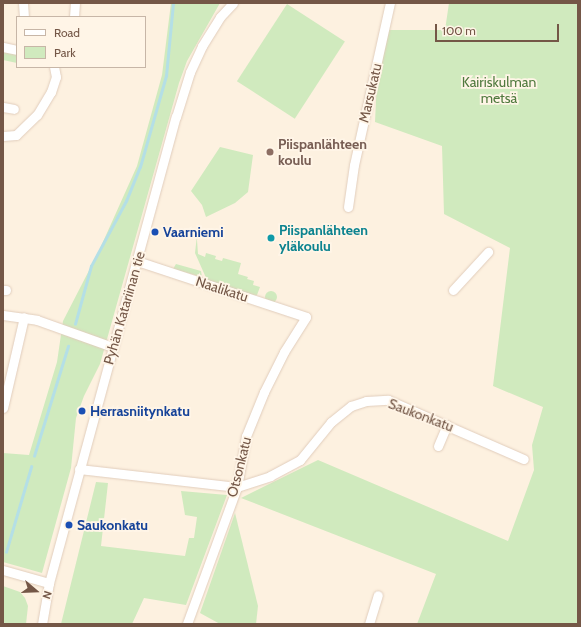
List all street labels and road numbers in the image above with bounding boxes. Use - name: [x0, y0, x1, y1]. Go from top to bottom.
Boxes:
- street label: Marsukatu: [355, 62, 385, 124]
- street label: Pyhän Katariinan tie: [100, 249, 148, 367]
- street label: Naalikatu: [194, 273, 250, 305]
- street label: Saukonkatu: [386, 395, 456, 435]
- street label: Otsonkatu: [223, 435, 255, 499]

